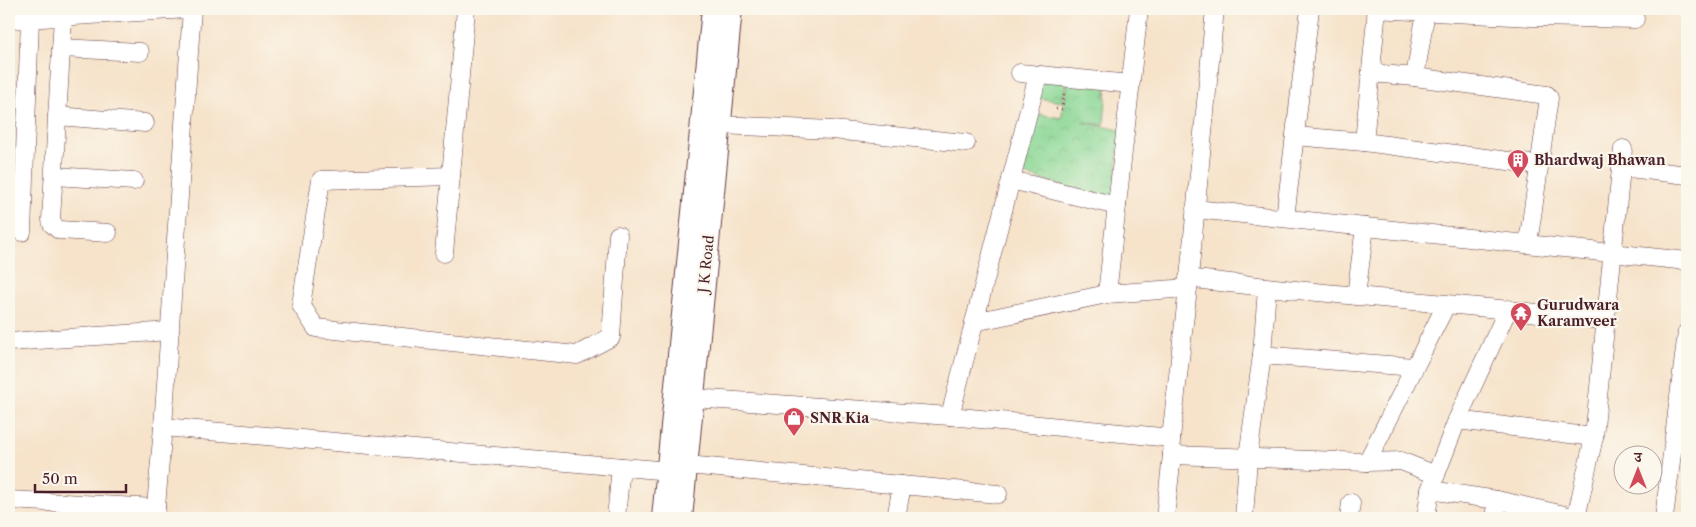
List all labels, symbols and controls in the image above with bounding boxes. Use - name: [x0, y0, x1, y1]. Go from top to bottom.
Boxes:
- building icon: Bhardwaj Bhawan: [1506, 148, 1530, 179]
- place label: Bhardwaj Bhawan: [1534, 151, 1666, 169]
- street label: J K Road: [694, 234, 718, 296]
- place label: Gurudwara Karamveer: [1537, 296, 1620, 330]
- temple icon: Gurudwara Karamveer: [1509, 301, 1533, 332]
- shop icon: SNR Kia: [782, 406, 806, 437]
- place label: SNR Kia: [810, 409, 870, 427]
- north arrow: [1614, 444, 1664, 494]
- text: उ: [1633, 448, 1642, 466]
- scale bar: [35, 462, 126, 494]
- text: 50 m: [42, 469, 78, 488]

